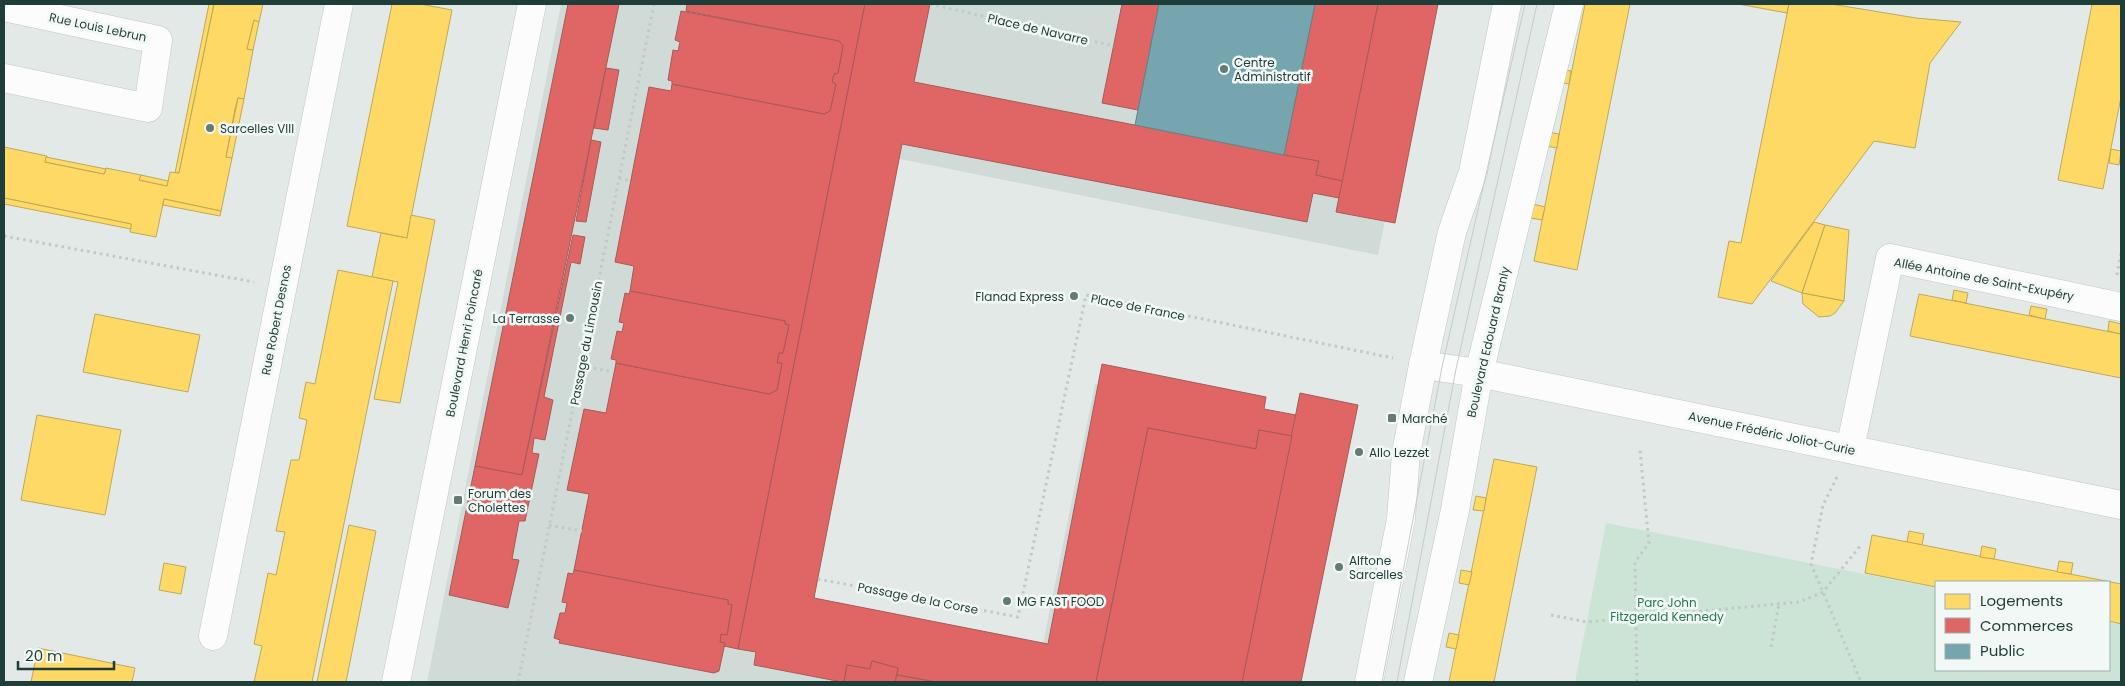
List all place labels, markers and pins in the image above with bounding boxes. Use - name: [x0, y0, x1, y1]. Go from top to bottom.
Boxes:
- place label: Centre Administratif: [1234, 54, 1311, 85]
- marker: Centre Administratif: [1218, 63, 1230, 75]
- place label: Sarcelles VIII: [220, 120, 294, 137]
- marker: Sarcelles VIII: [204, 122, 216, 134]
- place label: Flanad Express: [975, 288, 1064, 305]
- marker: Flanad Express: [1068, 290, 1080, 302]
- place label: La Terrasse: [493, 310, 560, 327]
- marker: La Terrasse: [564, 312, 576, 324]
- place label: Marché: [1402, 410, 1447, 427]
- marker: Marché: [1386, 412, 1398, 424]
- place label: Allo Lezzet: [1369, 444, 1429, 461]
- marker: Allo Lezzet: [1353, 446, 1365, 458]
- place label: Forum des Cholettes: [468, 485, 531, 516]
- marker: Forum des Cholettes: [452, 494, 464, 506]
- place label: Alftone Sarcelles: [1349, 552, 1403, 583]
- marker: Alftone Sarcelles: [1333, 561, 1345, 573]
- place label: MG FAST FOOD: [1017, 593, 1104, 610]
- marker: MG FAST FOOD: [1001, 595, 1013, 607]

